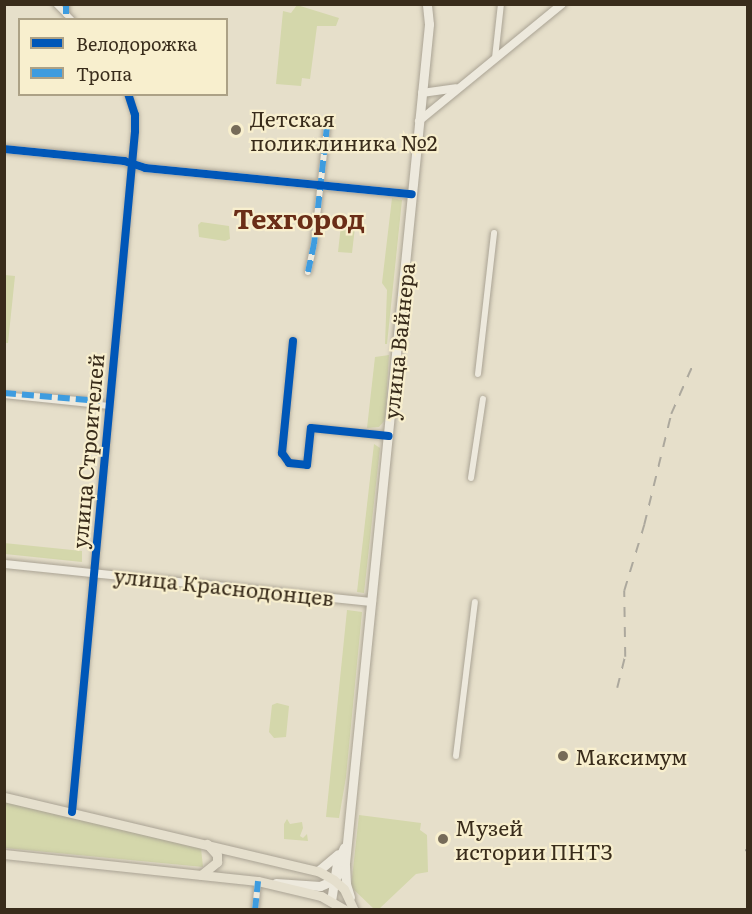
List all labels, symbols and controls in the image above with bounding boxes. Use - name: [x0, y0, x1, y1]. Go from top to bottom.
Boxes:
- legend: [18, 18, 228, 96]
- text: Велодорожка: [76, 30, 197, 57]
- text: Тропа: [76, 60, 132, 87]
- place label: Детская поликлиника №2: [250, 105, 438, 155]
- marker: Детская поликлиника №2: [227, 121, 245, 139]
- district label: Техгород: [233, 202, 365, 234]
- street label: улица Вайнера: [377, 261, 419, 421]
- street label: улица Строителей: [66, 352, 108, 550]
- street label: улица Краснодонцев: [113, 562, 335, 610]
- place label: Максимум: [575, 743, 687, 769]
- marker: Максимум: [556, 749, 570, 763]
- place label: Музей истории ПНТЗ: [455, 814, 613, 864]
- marker: Музей истории ПНТЗ: [436, 832, 450, 846]

